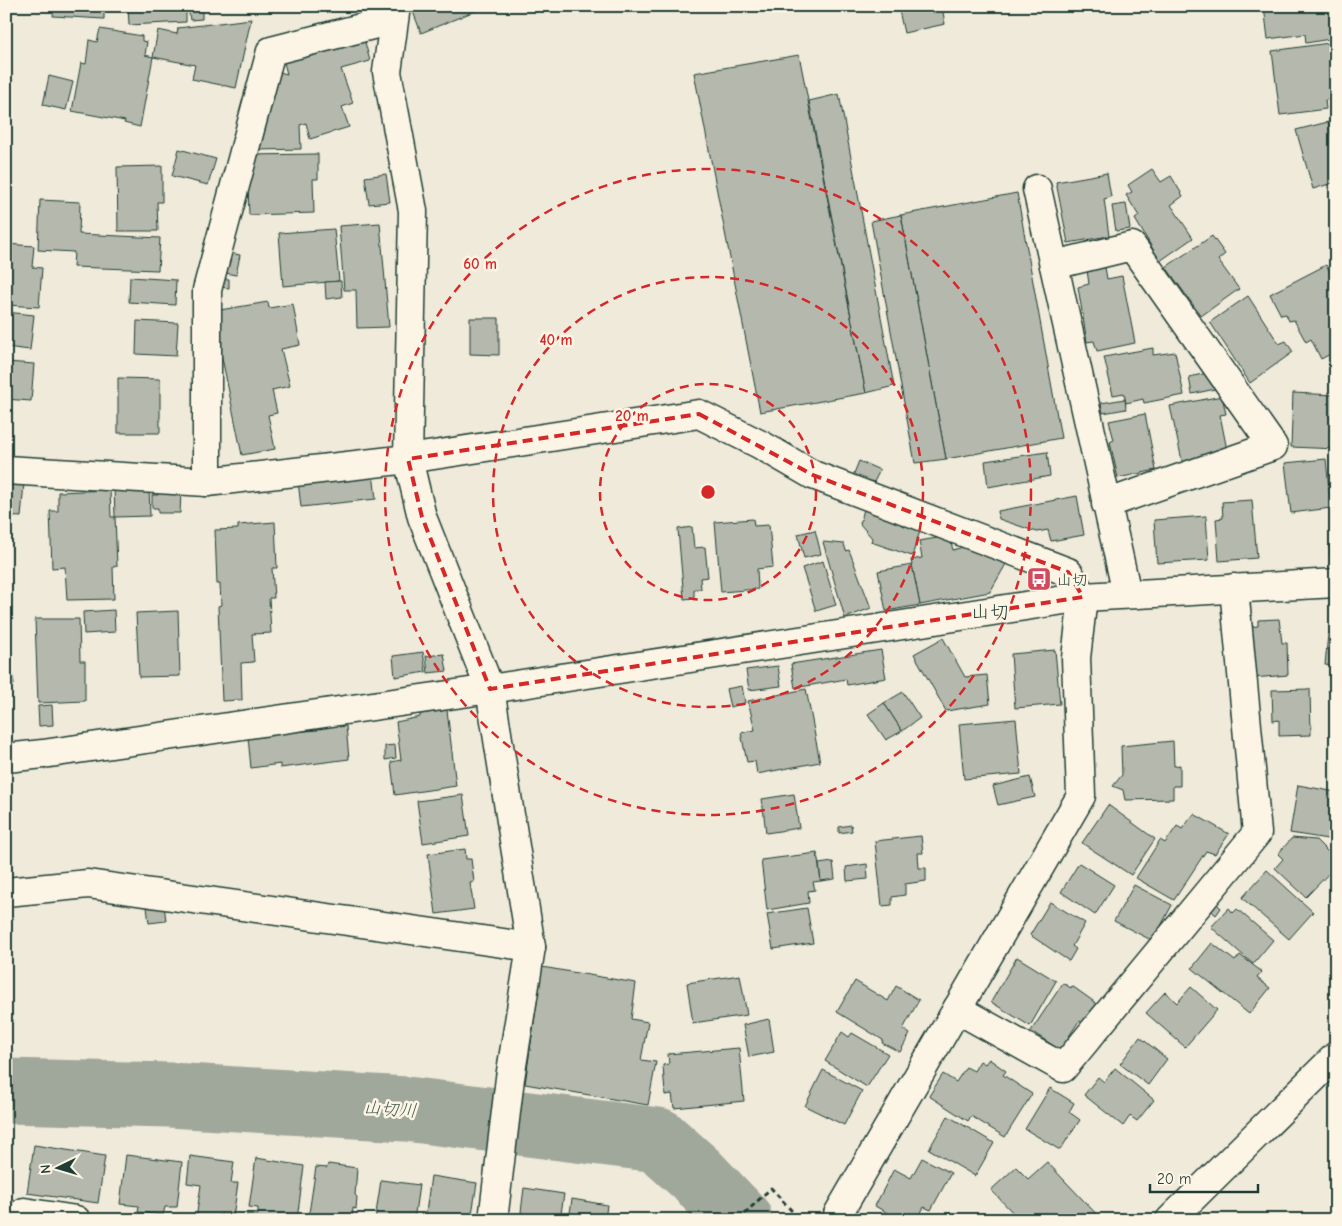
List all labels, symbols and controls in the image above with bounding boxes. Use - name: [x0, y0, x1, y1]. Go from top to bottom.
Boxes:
- text: 60 m: [463, 255, 497, 273]
- text: 40 m: [540, 331, 573, 349]
- text: 20 m: [615, 407, 649, 425]
- centre of rings: [699, 483, 717, 501]
- bus stop icon: 山切: [1026, 566, 1052, 592]
- place label: 山切: [1056, 571, 1088, 589]
- district label: 山切: [971, 601, 1009, 623]
- water label: 山切川: [362, 1097, 418, 1122]
- north arrow: [32, 1144, 82, 1194]
- scale bar: [1150, 1161, 1257, 1193]
- text: N: [37, 1164, 54, 1174]
- text: 20 m: [1157, 1170, 1191, 1188]

